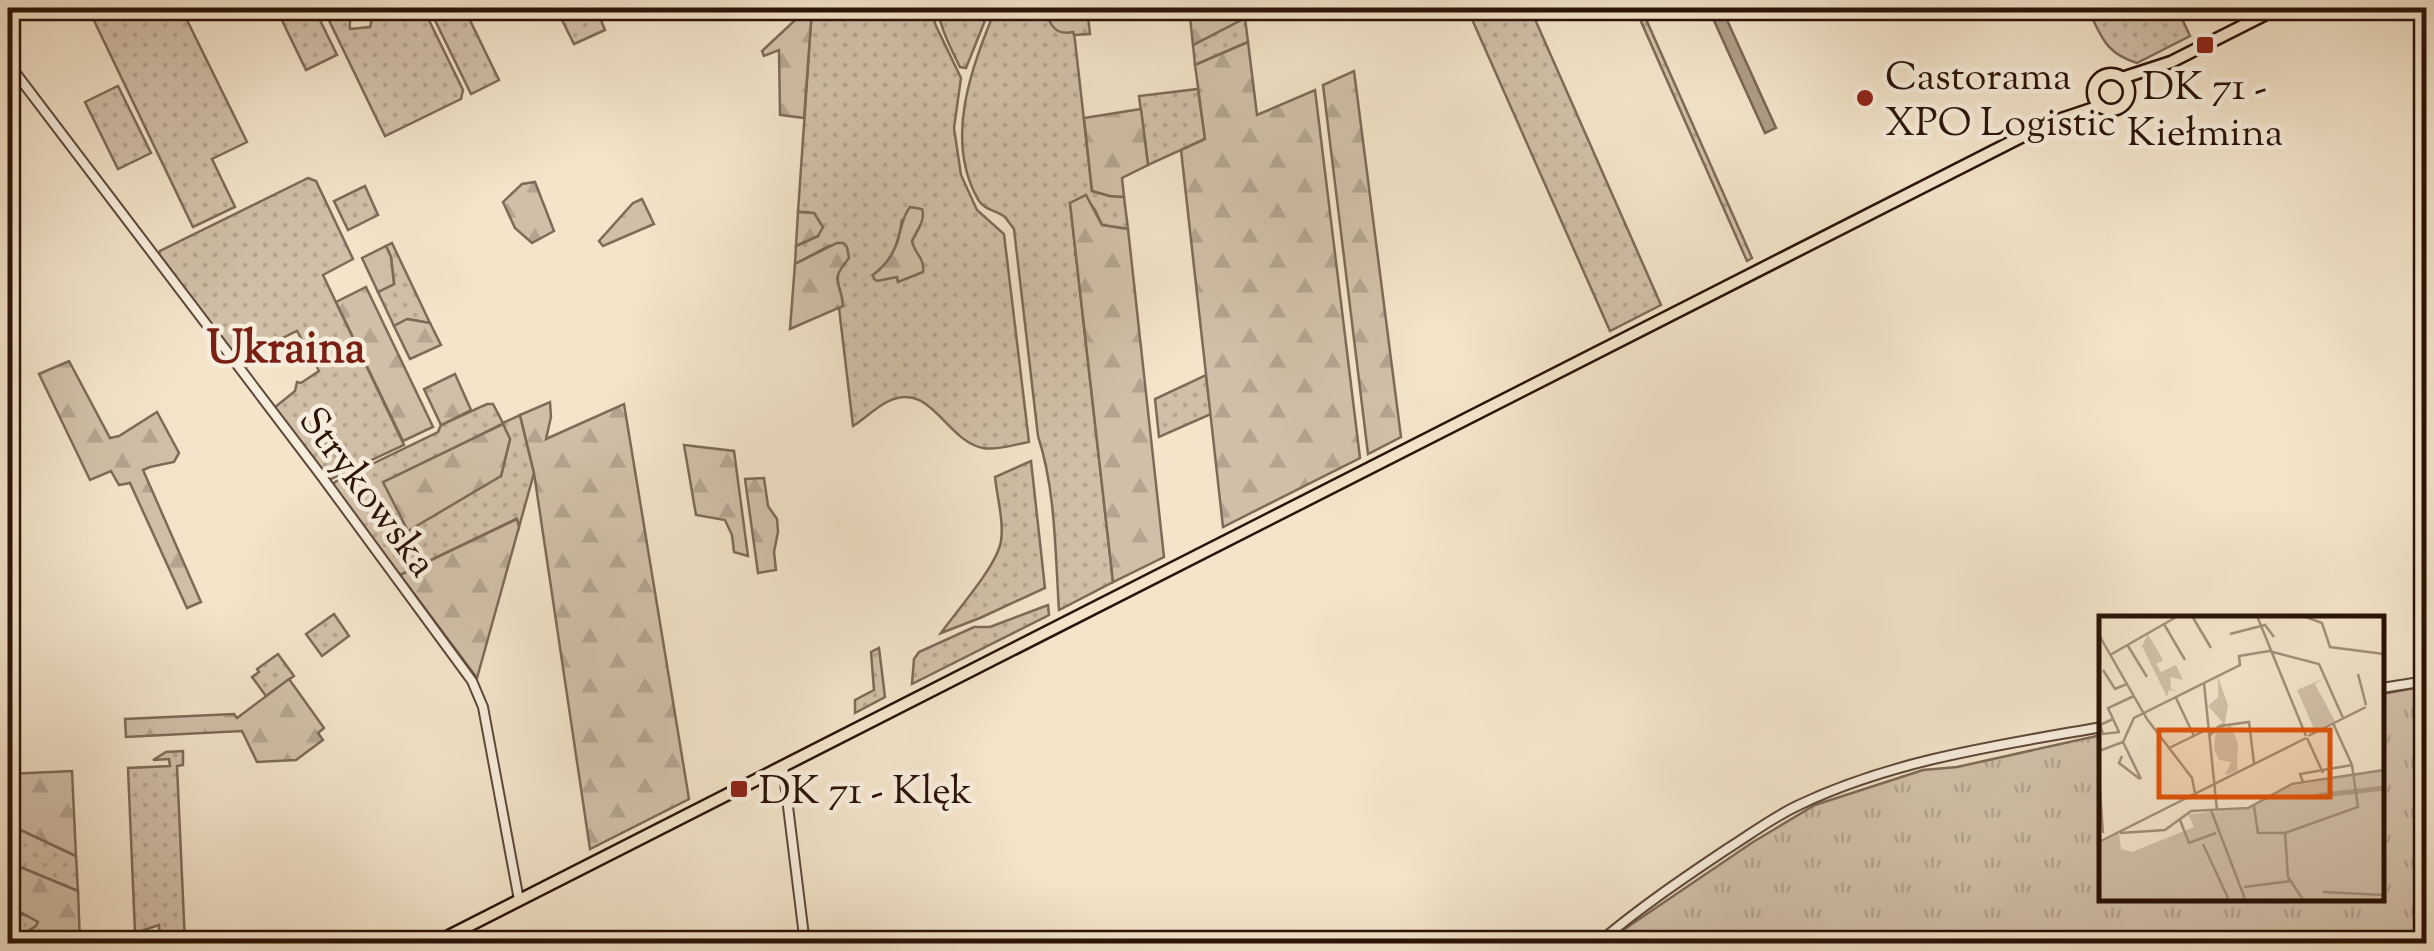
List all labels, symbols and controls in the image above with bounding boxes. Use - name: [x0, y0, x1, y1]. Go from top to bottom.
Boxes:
- marker: DK 71 - Kiełmina: [2194, 34, 2216, 56]
- place label: Castorama XPO Logistic: [1885, 51, 2116, 154]
- place label: DK 71 - Kiełmina: [2127, 61, 2283, 164]
- marker: Castorama XPO Logistic: [1854, 87, 1876, 109]
- district label: Ukraina: [207, 319, 366, 384]
- street label: Strykowska: [282, 397, 448, 591]
- inset map: [2099, 616, 2384, 901]
- place label: DK 71 - Klęk: [759, 765, 973, 822]
- marker: DK 71 - Klęk: [728, 778, 750, 800]

